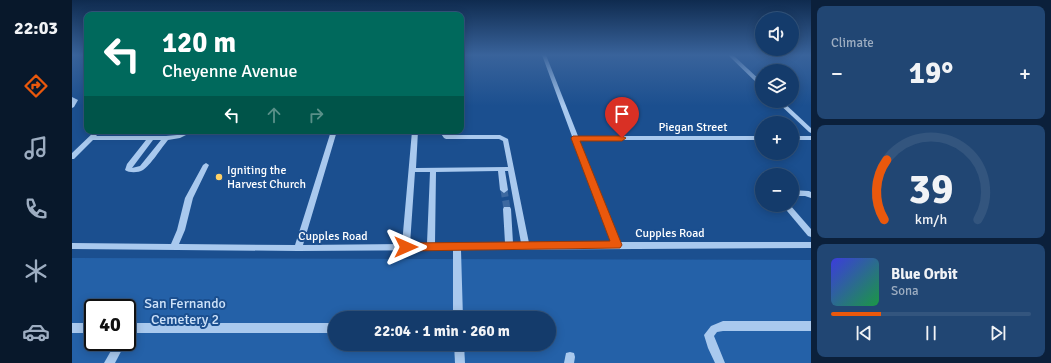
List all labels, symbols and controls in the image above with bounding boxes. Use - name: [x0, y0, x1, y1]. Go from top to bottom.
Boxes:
- map controls: [755, 12, 799, 212]
- button: sound: [755, 12, 799, 56]
- text: 22:03: [14, 17, 58, 39]
- text: 120 m: [162, 26, 236, 60]
- icon: left: [96, 28, 148, 80]
- text: Climate: [831, 35, 874, 51]
- text: 19°: [909, 55, 953, 92]
- text: Cheyenne Avenue: [162, 60, 298, 82]
- text: −: [831, 60, 843, 87]
- text: +: [1019, 60, 1031, 87]
- button: layers: [755, 64, 799, 108]
- icon: directions: [22, 72, 50, 100]
- pin: [605, 97, 639, 138]
- icon: arrive: [611, 103, 633, 125]
- icon: left: [221, 104, 243, 126]
- icon: ahead: [263, 104, 285, 126]
- icon: right: [305, 104, 327, 126]
- button: +: [755, 116, 799, 160]
- street label: Piegan Street: [659, 120, 727, 135]
- icon: music: [22, 134, 50, 162]
- place label: Igniting the Harvest Church: [227, 163, 306, 192]
- text: 39: [909, 163, 953, 214]
- button: −: [755, 168, 799, 212]
- marker: Igniting the Harvest Church: [214, 172, 224, 182]
- icon: phone: [22, 195, 50, 223]
- text: km/h: [915, 210, 947, 227]
- position arrow: [385, 226, 427, 268]
- street label: Cupples Road: [635, 226, 705, 241]
- street label: Cupples Road: [298, 229, 368, 244]
- icon: climate: [22, 257, 50, 285]
- text: Blue Orbit: [891, 265, 958, 283]
- text: Sona: [891, 283, 919, 299]
- park label: San Fernando Cemetery 2: [144, 295, 226, 328]
- speed limit sign: 40: [84, 299, 136, 351]
- icon: car: [22, 318, 50, 346]
- text: 22:04 · 1 min · 260 m: [374, 322, 510, 340]
- icon: previous: [853, 322, 875, 344]
- icon: pause: [920, 322, 942, 344]
- icon: next: [987, 322, 1009, 344]

